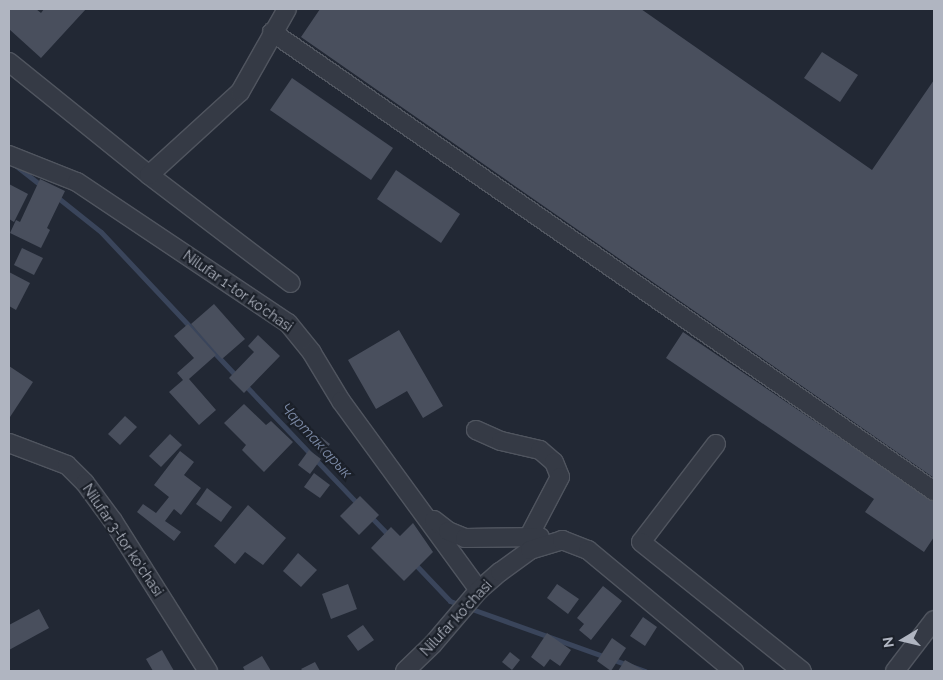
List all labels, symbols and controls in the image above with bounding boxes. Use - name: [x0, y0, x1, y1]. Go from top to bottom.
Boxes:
- street label: Nilufar 1-tor ko'chasi: [180, 247, 296, 335]
- water label: Чартак арык: [277, 400, 355, 482]
- street label: Nilufar 3-tor ko'chasi: [79, 481, 167, 599]
- street label: Nilufar ko'chasi: [417, 577, 495, 659]
- north arrow: [878, 615, 928, 665]
- text: N: [879, 636, 897, 649]

